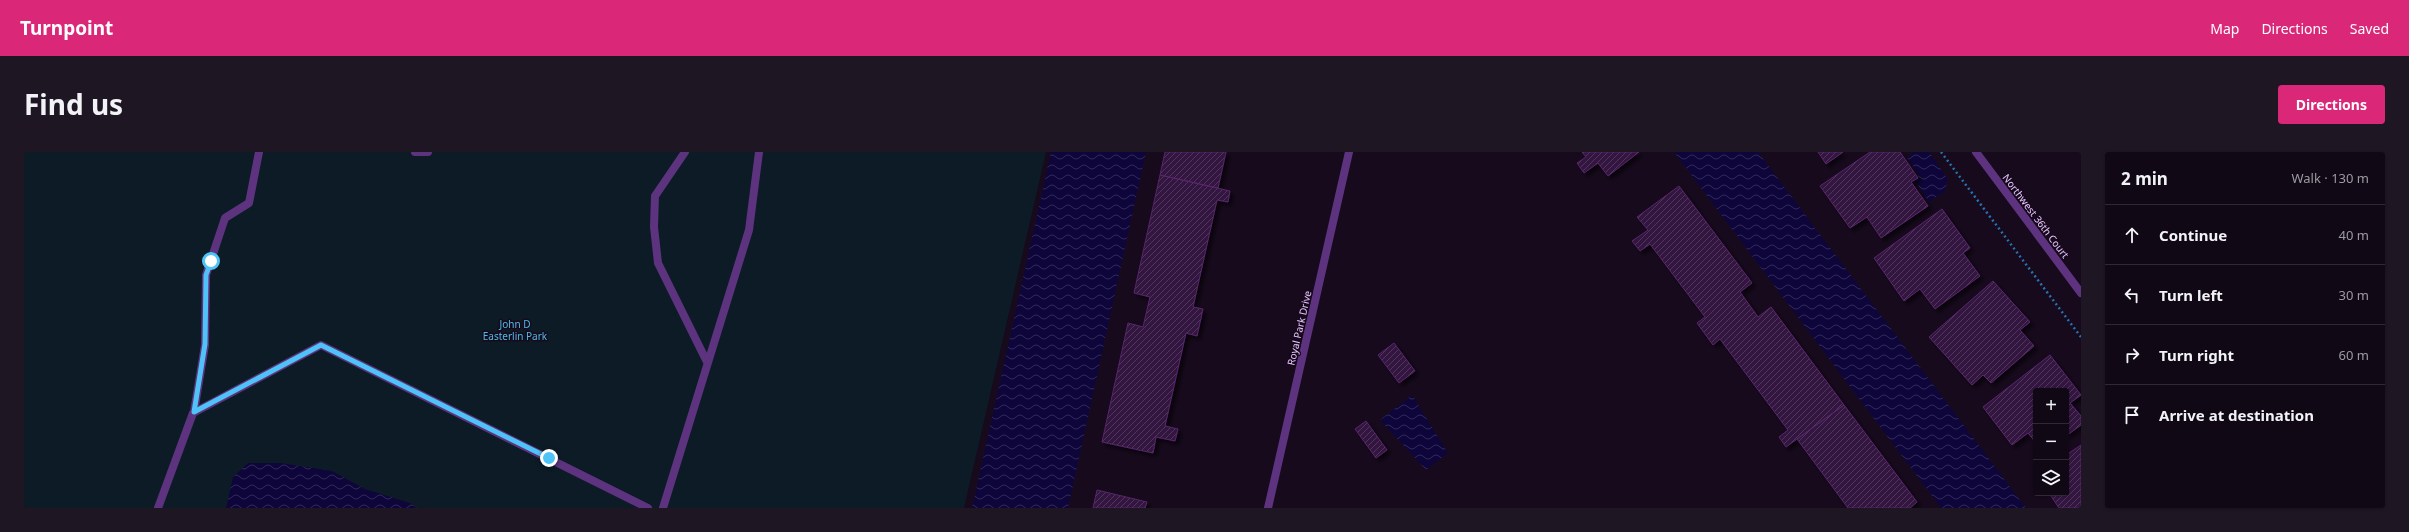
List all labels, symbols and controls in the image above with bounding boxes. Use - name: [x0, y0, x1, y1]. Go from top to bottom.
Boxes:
- text: Turnpoint: [20, 15, 113, 41]
- text: Map: [2210, 19, 2239, 38]
- text: Directions: [2261, 19, 2328, 38]
- text: Saved: [2350, 19, 2389, 38]
- text: Find us: [24, 85, 123, 123]
- button: Directions: [2278, 85, 2385, 124]
- text: 2 min: [2121, 167, 2168, 190]
- text: Walk · 130 m: [2291, 169, 2369, 187]
- street label: Northwest 36th Court: [2000, 171, 2073, 261]
- icon: ahead: [2121, 224, 2143, 246]
- text: Continue: [2159, 225, 2227, 245]
- text: 40 m: [2339, 226, 2369, 244]
- route start: [202, 252, 220, 270]
- icon: left: [2121, 284, 2143, 306]
- text: Turn left: [2159, 285, 2223, 305]
- text: 30 m: [2339, 286, 2369, 304]
- street label: Royal Park Drive: [1284, 289, 1314, 367]
- park label: John D Easterlin Park: [483, 317, 548, 343]
- icon: right: [2121, 344, 2143, 366]
- text: Turn right: [2159, 345, 2234, 365]
- text: 60 m: [2339, 346, 2369, 364]
- map controls: [2033, 388, 2069, 496]
- button: +: [2033, 388, 2069, 424]
- icon: arrive: [2121, 404, 2143, 426]
- text: Arrive at destination: [2159, 405, 2314, 425]
- button: −: [2033, 424, 2069, 460]
- route end: [540, 449, 558, 467]
- button: layers: [2033, 460, 2069, 496]

